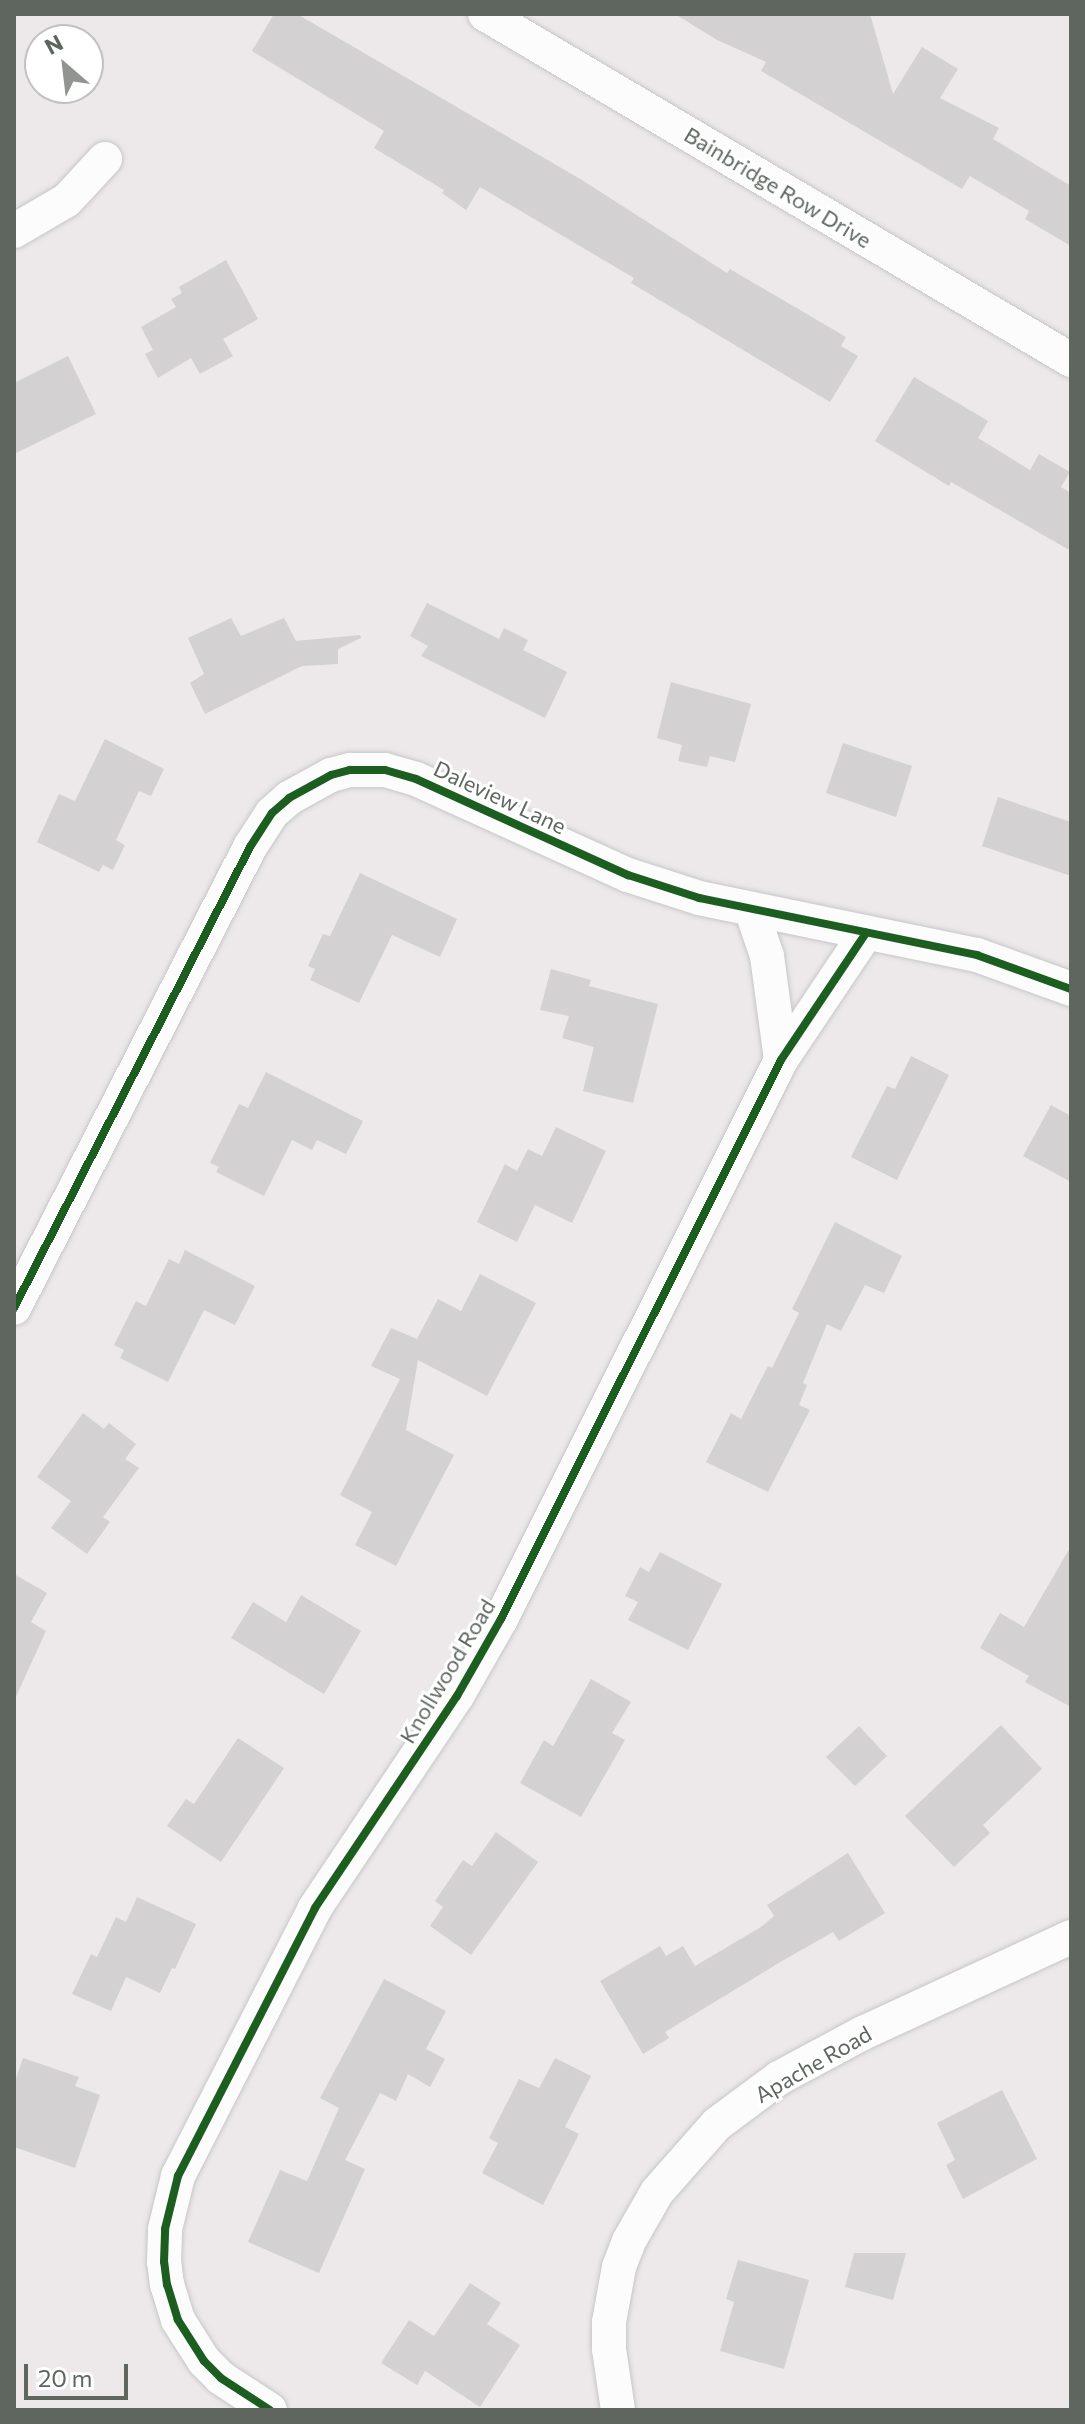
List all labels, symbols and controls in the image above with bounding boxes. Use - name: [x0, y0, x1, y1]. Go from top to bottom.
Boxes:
- north arrow: [24, 24, 104, 104]
- text: N: [40, 28, 67, 60]
- street label: Bainbridge Row Drive: [680, 121, 876, 253]
- street label: Daleview Lane: [430, 755, 570, 839]
- street label: Knollwood Road: [394, 1594, 500, 1748]
- street label: Apache Road: [750, 2020, 876, 2108]
- scale bar: [28, 2348, 132, 2398]
- text: 20 m: [38, 2363, 92, 2392]

